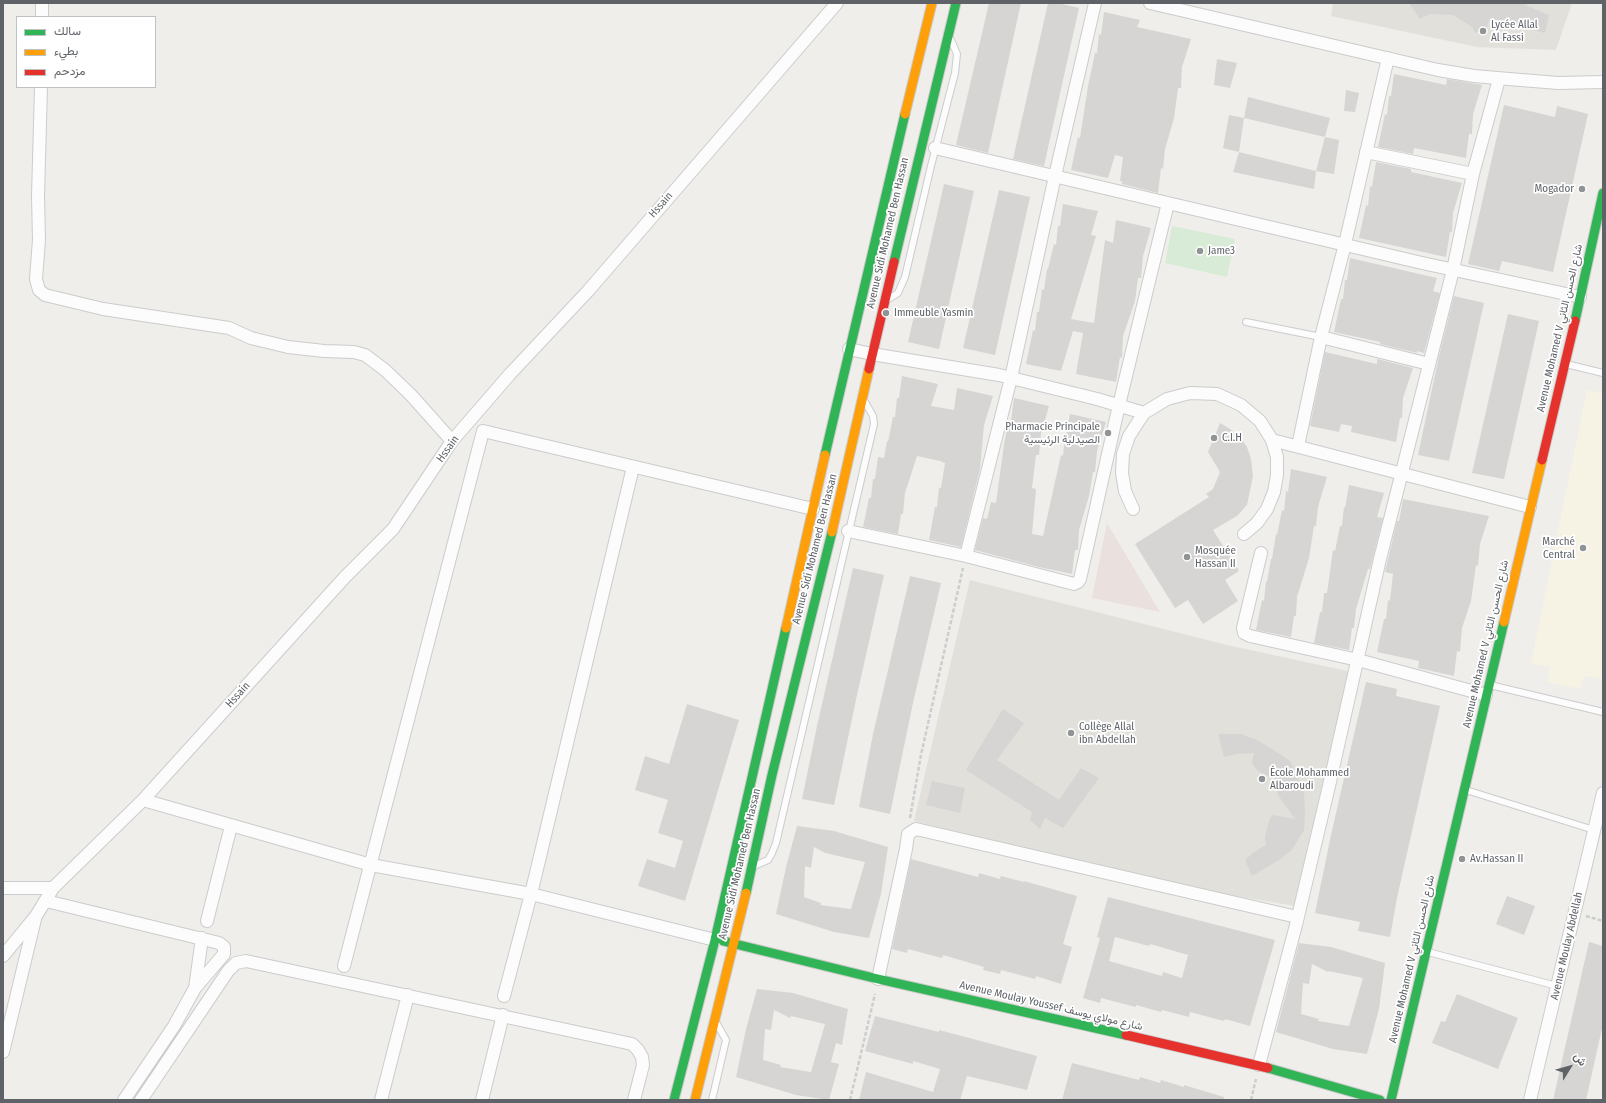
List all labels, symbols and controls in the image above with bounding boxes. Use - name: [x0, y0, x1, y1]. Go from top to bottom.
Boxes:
- legend: [16, 16, 156, 88]
- place label: Lycée Allal Al Fassi: [1491, 18, 1538, 44]
- text: سالك: [54, 24, 81, 38]
- marker: Lycée Allal Al Fassi: [1478, 26, 1488, 36]
- text: بطيء: [54, 44, 78, 58]
- text: مزدحم: [54, 64, 85, 78]
- street label: Avenue Sidi Mohamed Ben Hassan: [864, 156, 912, 310]
- place label: Mogador: [1535, 182, 1574, 196]
- marker: Mogador: [1577, 184, 1587, 194]
- street label: Hssain: [646, 189, 676, 221]
- street label: Avenue Mohamed V شارع الحسن الثاني: [1534, 243, 1586, 413]
- place label: Jame3: [1208, 244, 1235, 258]
- marker: Jame3: [1195, 246, 1205, 256]
- place label: Immeuble Yasmin: [894, 306, 973, 320]
- marker: Immeuble Yasmin: [881, 308, 891, 318]
- place label: Pharmacie Principale الصيدلية الرئيسية: [1005, 420, 1100, 446]
- marker: Pharmacie Principale الصيدلية الرئيسية: [1103, 428, 1113, 438]
- place label: C.I.H: [1222, 431, 1242, 445]
- street label: Hssain: [434, 433, 462, 465]
- marker: C.I.H: [1209, 433, 1219, 443]
- street label: Avenue Sidi Mohamed Ben Hassan: [790, 472, 840, 626]
- place label: Marché Central: [1542, 535, 1575, 561]
- marker: Marché Central: [1578, 543, 1588, 553]
- place label: Mosquée Hassan II: [1195, 544, 1236, 570]
- marker: Mosquée Hassan II: [1182, 552, 1192, 562]
- street label: Avenue Mohamed V شارع الحسن الثاني: [1460, 559, 1512, 729]
- street label: Hssain: [223, 679, 253, 711]
- place label: Collège Allal ibn Abdellah: [1079, 720, 1136, 746]
- marker: Collège Allal ibn Abdellah: [1066, 728, 1076, 738]
- place label: École Mohammed Albaroudi: [1270, 766, 1349, 792]
- marker: École Mohammed Albaroudi: [1257, 774, 1267, 784]
- street label: Avenue Sidi Mohamed Ben Hassan: [716, 787, 764, 941]
- place label: Av.Hassan II: [1470, 852, 1523, 866]
- marker: Av.Hassan II: [1457, 854, 1467, 864]
- street label: Avenue Mohamed V شارع الحسن الثاني: [1386, 874, 1438, 1044]
- street label: Avenue Moulay Abdellah: [1548, 891, 1586, 1001]
- street label: Avenue Moulay Youssef شارع مولاي يوسف: [958, 978, 1144, 1034]
- north arrow: [1550, 1047, 1590, 1087]
- text: ش: [1571, 1050, 1589, 1069]

